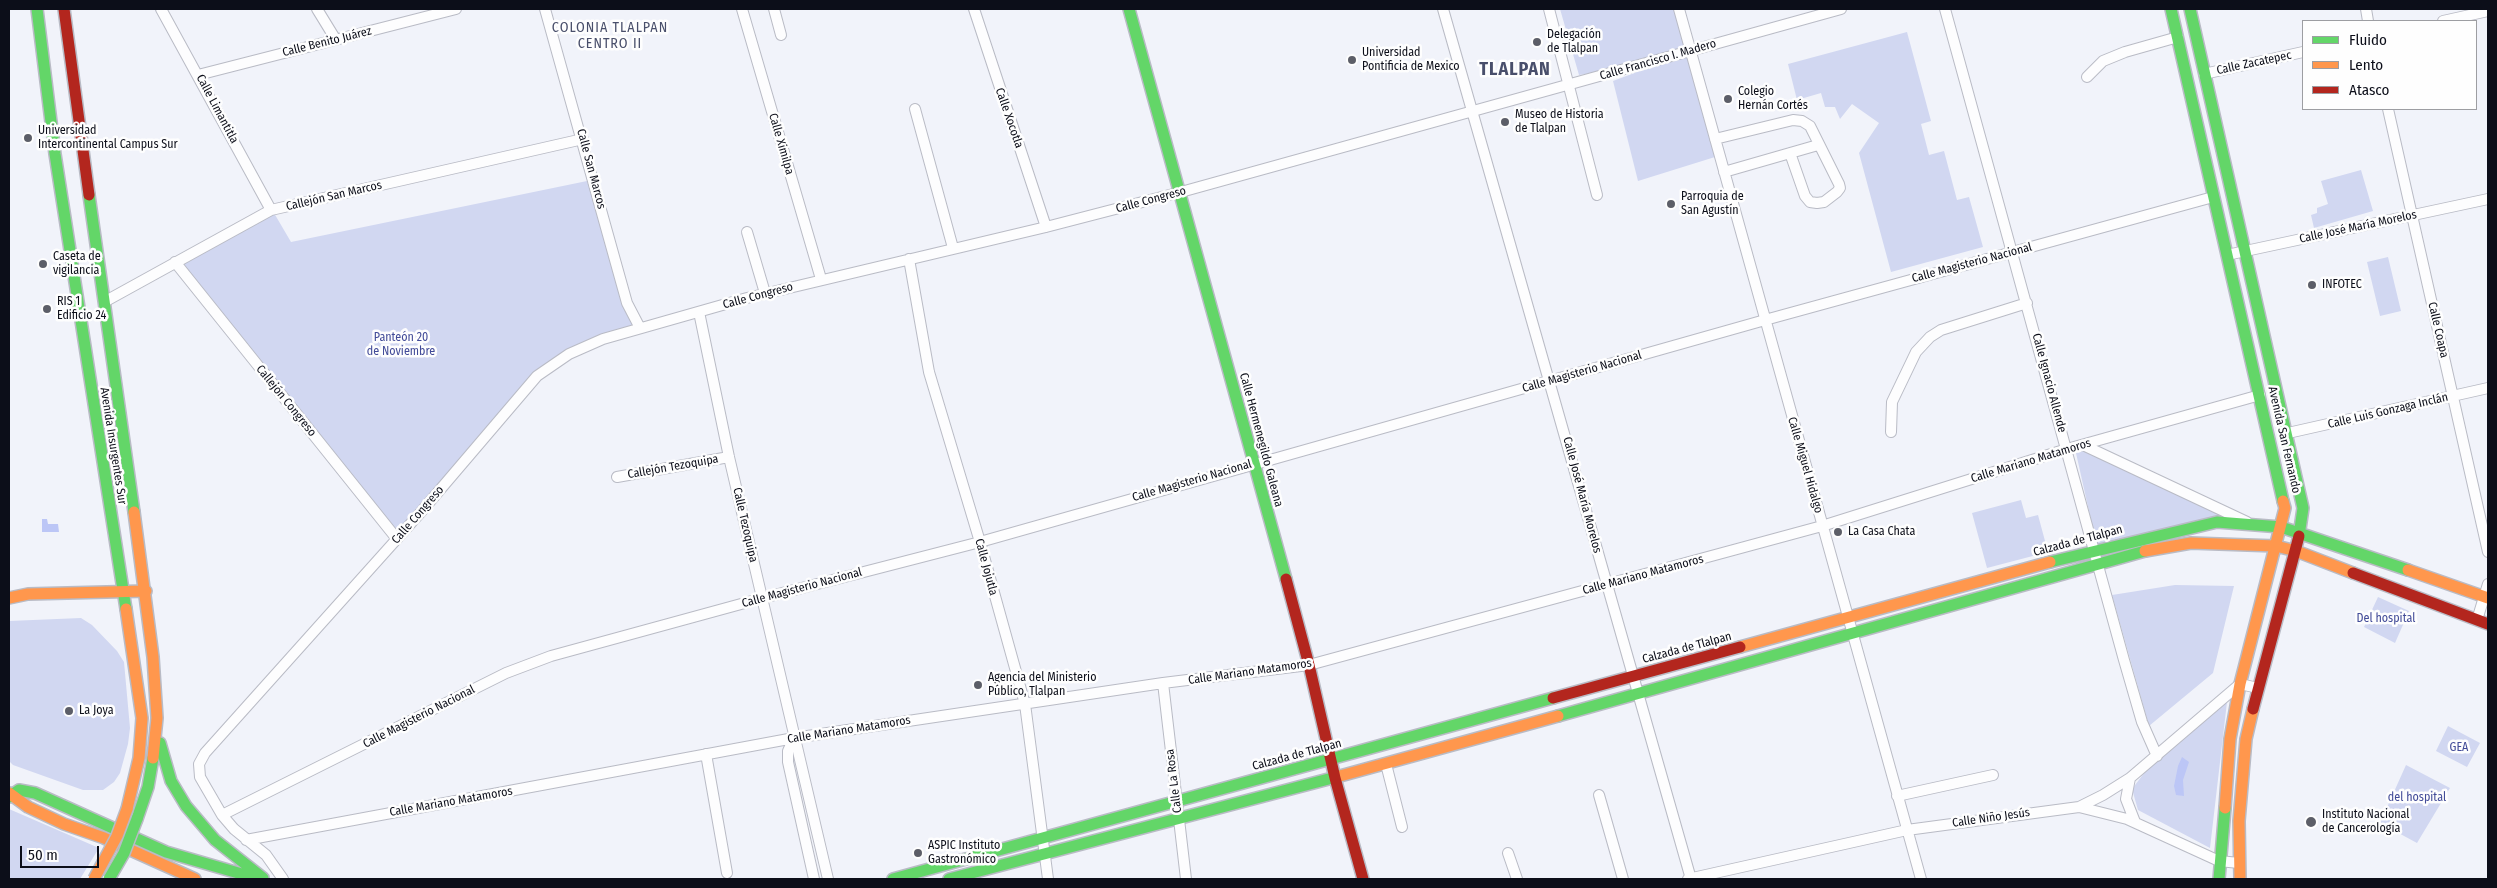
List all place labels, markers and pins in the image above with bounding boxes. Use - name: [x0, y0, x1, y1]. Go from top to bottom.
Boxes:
- place label: Delegación de Tlalpan: [1547, 28, 1601, 56]
- marker: Delegación de Tlalpan: [1531, 36, 1543, 48]
- place label: Universidad Pontificia de Mexico: [1362, 46, 1460, 74]
- marker: Universidad Pontificia de Mexico: [1346, 54, 1358, 66]
- place label: Colegio Hernán Cortés: [1738, 85, 1808, 113]
- marker: Colegio Hernán Cortés: [1722, 93, 1734, 105]
- place label: Museo de Historia de Tlalpan: [1515, 108, 1604, 136]
- marker: Museo de Historia de Tlalpan: [1499, 116, 1511, 128]
- place label: Universidad Intercontinental Campus Sur: [38, 124, 178, 152]
- marker: Universidad Intercontinental Campus Sur: [22, 132, 34, 144]
- place label: Parroquia de San Agustín: [1681, 190, 1744, 218]
- marker: Parroquia de San Agustín: [1665, 198, 1677, 210]
- place label: Caseta de vigilancia: [53, 250, 101, 278]
- marker: Caseta de vigilancia: [37, 258, 49, 270]
- place label: INFOTEC: [2322, 278, 2362, 292]
- marker: INFOTEC: [2306, 279, 2318, 291]
- place label: RIS 1 Edificio 24: [57, 295, 106, 323]
- marker: RIS 1 Edificio 24: [41, 303, 53, 315]
- place label: La Casa Chata: [1848, 525, 1915, 539]
- marker: La Casa Chata: [1832, 526, 1844, 538]
- place label: Agencia del Ministerio Público, Tlalpan: [988, 671, 1096, 699]
- marker: Agencia del Ministerio Público, Tlalpan: [972, 679, 984, 691]
- place label: La Joya: [79, 704, 114, 718]
- marker: La Joya: [63, 705, 75, 717]
- place label: Instituto Nacional de Cancerología: [2322, 808, 2410, 836]
- marker: Instituto Nacional de Cancerología: [2304, 815, 2318, 829]
- place label: ASPIC Instituto Gastronómico: [928, 839, 1000, 867]
- marker: ASPIC Instituto Gastronómico: [912, 847, 924, 859]

